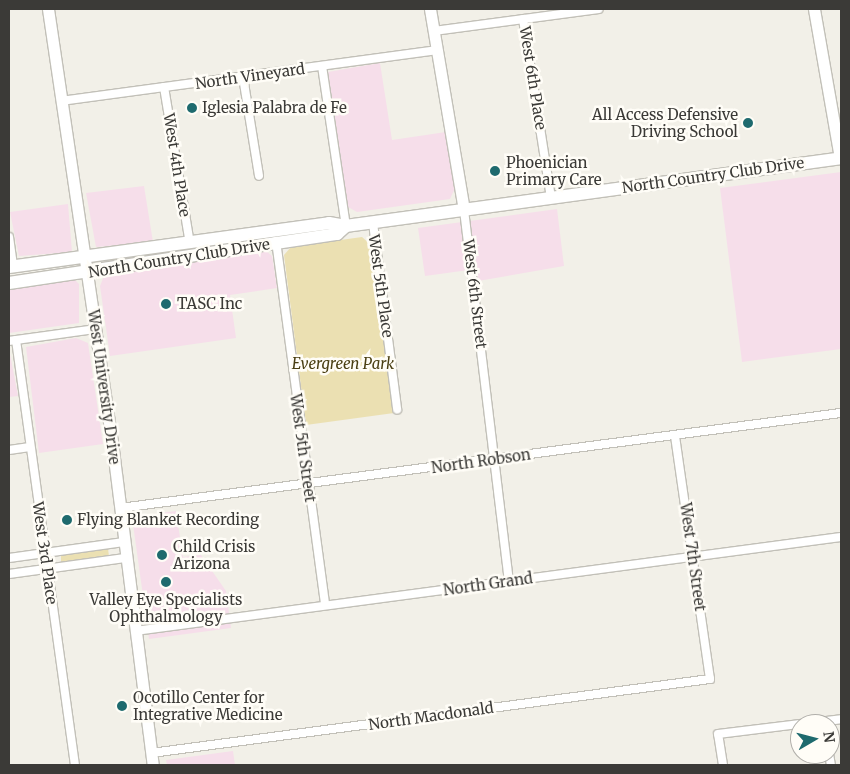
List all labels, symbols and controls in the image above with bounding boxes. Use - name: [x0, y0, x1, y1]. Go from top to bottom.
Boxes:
- street label: West 6th Place: [516, 25, 550, 131]
- street label: North Vineyard: [194, 59, 306, 93]
- place label: Iglesia Palabra de Fe: [202, 99, 347, 117]
- marker: Iglesia Palabra de Fe: [186, 102, 198, 114]
- place label: All Access Defensive Driving School: [592, 105, 738, 140]
- street label: West 4th Place: [160, 112, 194, 218]
- marker: All Access Defensive Driving School: [742, 117, 754, 129]
- place label: Phoenician Primary Care: [506, 153, 602, 188]
- street label: North Country Club Drive: [621, 153, 805, 197]
- marker: Phoenician Primary Care: [488, 164, 502, 178]
- street label: West 5th Place: [365, 233, 397, 339]
- street label: North Country Club Drive: [87, 235, 271, 281]
- street label: West 6th Street: [459, 238, 491, 350]
- place label: TASC Inc: [177, 295, 242, 313]
- marker: TASC Inc: [159, 297, 173, 311]
- street label: West University Drive: [84, 308, 124, 466]
- park label: Evergreen Park: [292, 355, 394, 373]
- street label: West 5th Street: [286, 393, 320, 503]
- street label: North Robson: [430, 445, 532, 477]
- street label: West 3rd Place: [29, 500, 61, 606]
- street label: West 7th Street: [676, 502, 710, 612]
- place label: Flying Blanket Recording: [77, 511, 259, 529]
- marker: Flying Blanket Recording: [61, 514, 73, 526]
- place label: Child Crisis Arizona: [173, 537, 255, 572]
- marker: Child Crisis Arizona: [155, 548, 169, 562]
- street label: North Grand: [442, 569, 534, 599]
- marker: Valley Eye Specialists Ophthalmology: [160, 576, 172, 588]
- place label: Valley Eye Specialists Ophthalmology: [90, 590, 242, 625]
- place label: Ocotillo Center for Integrative Medicine: [133, 688, 282, 723]
- street label: North Macdonald: [367, 698, 495, 734]
- marker: Ocotillo Center for Integrative Medicine: [115, 699, 129, 713]
- north arrow: [790, 714, 840, 764]
- text: N: [819, 730, 839, 744]

